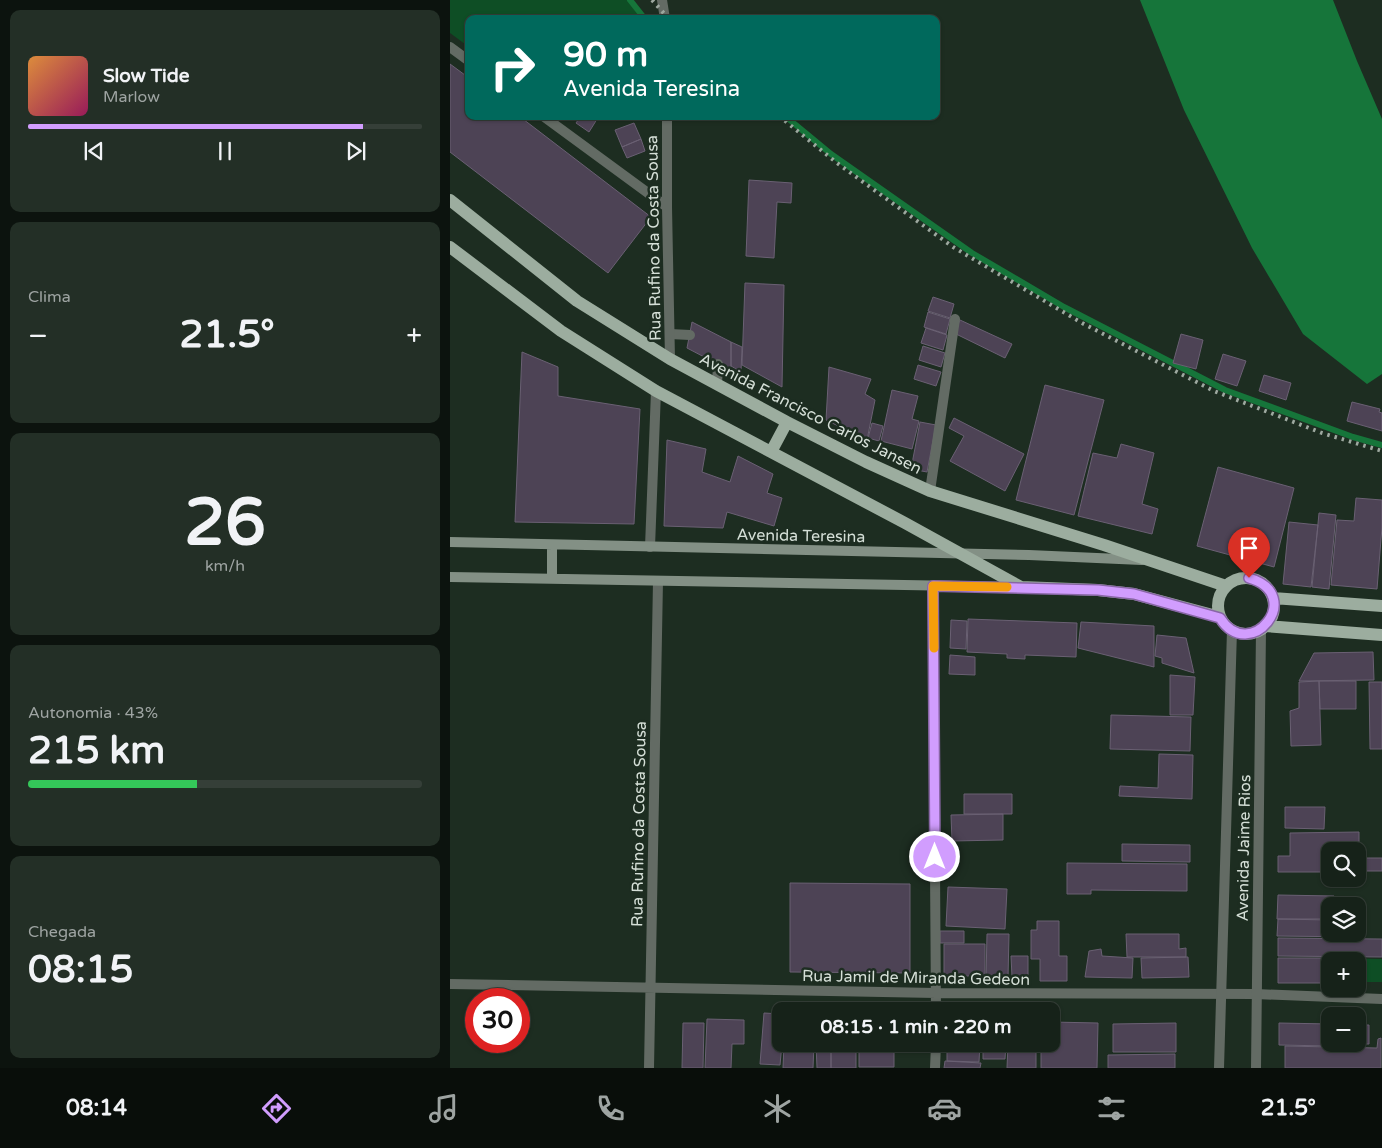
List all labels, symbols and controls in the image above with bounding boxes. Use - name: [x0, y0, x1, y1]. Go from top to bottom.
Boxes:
- text: 90 m: [563, 34, 648, 76]
- icon: right: [480, 35, 545, 100]
- text: Slow Tide: [103, 65, 190, 87]
- text: Avenida Teresina: [563, 76, 740, 102]
- text: Marlow: [103, 87, 160, 107]
- street label: Rua Rufino da Costa Sousa: [642, 135, 666, 341]
- icon: previous: [80, 137, 108, 165]
- icon: pause: [211, 137, 239, 165]
- icon: next: [342, 137, 370, 165]
- text: Clima: [28, 287, 71, 307]
- text: 21.5°: [180, 312, 275, 358]
- text: −: [28, 319, 48, 353]
- text: +: [406, 319, 422, 353]
- street label: Avenida Francisco Carlos Jansen: [696, 349, 925, 479]
- text: 26: [184, 484, 266, 563]
- street label: Avenida Teresina: [736, 525, 866, 547]
- pin: [1228, 527, 1270, 578]
- icon: arrive: [1235, 534, 1263, 562]
- text: km/h: [205, 556, 245, 576]
- text: Autonomia · 43%: [28, 703, 158, 723]
- street label: Rua Rufino da Costa Sousa: [627, 721, 651, 927]
- text: 215 km: [28, 728, 165, 774]
- street label: Avenida Jaime Rios: [1233, 774, 1255, 922]
- position arrow: [908, 830, 960, 882]
- map controls: [1321, 842, 1366, 1052]
- button: search: [1321, 842, 1366, 887]
- button: layers: [1321, 897, 1366, 942]
- text: Chegada: [28, 922, 96, 942]
- text: 08:15: [28, 947, 133, 993]
- button: +: [1321, 952, 1366, 997]
- street label: Rua Jamil de Miranda Gedeon: [802, 966, 1030, 990]
- speed limit sign: 30: [465, 988, 530, 1053]
- button: −: [1321, 1007, 1366, 1052]
- text: 08:15 · 1 min · 220 m: [820, 1016, 1012, 1038]
- icon: directions: [259, 1091, 294, 1126]
- icon: music: [426, 1091, 461, 1126]
- icon: phone: [593, 1091, 628, 1126]
- icon: climate: [760, 1091, 795, 1126]
- icon: car: [927, 1091, 962, 1126]
- icon: filters: [1094, 1091, 1129, 1126]
- text: 08:14: [66, 1095, 127, 1121]
- text: 21.5°: [1261, 1095, 1316, 1121]

